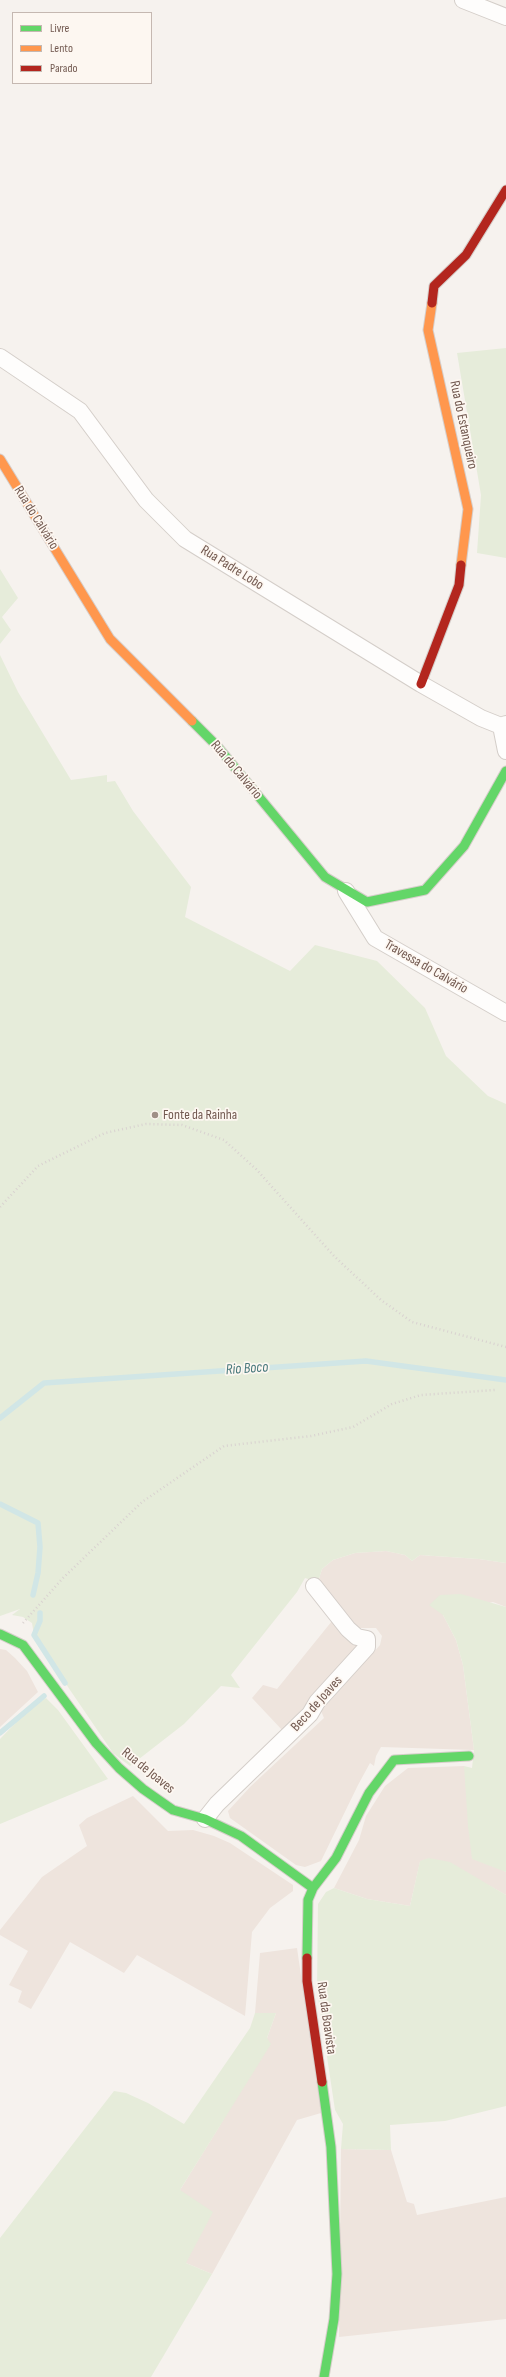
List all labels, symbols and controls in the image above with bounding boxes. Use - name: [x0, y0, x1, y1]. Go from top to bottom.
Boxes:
- legend: [12, 12, 152, 84]
- text: Livre: [50, 21, 69, 36]
- text: Lento: [50, 41, 73, 56]
- text: Parado: [50, 61, 77, 76]
- street label: Rua do Estanqueiro: [445, 379, 481, 471]
- street label: Rua do Calvário: [10, 483, 62, 553]
- street label: Rua Padre Lobo: [197, 542, 267, 594]
- street label: Rua do Calvário: [207, 737, 265, 803]
- street label: Travessa do Calvário: [381, 936, 471, 998]
- place label: Fonte da Rainha: [163, 1107, 237, 1123]
- marker: Fonte da Rainha: [150, 1110, 160, 1120]
- water label: Rio Boco: [225, 1359, 269, 1379]
- street label: Beco de Joaves: [288, 1673, 346, 1735]
- street label: Rua de Joaves: [118, 1744, 178, 1798]
- street label: Rua da Boavista: [313, 1981, 339, 2055]

